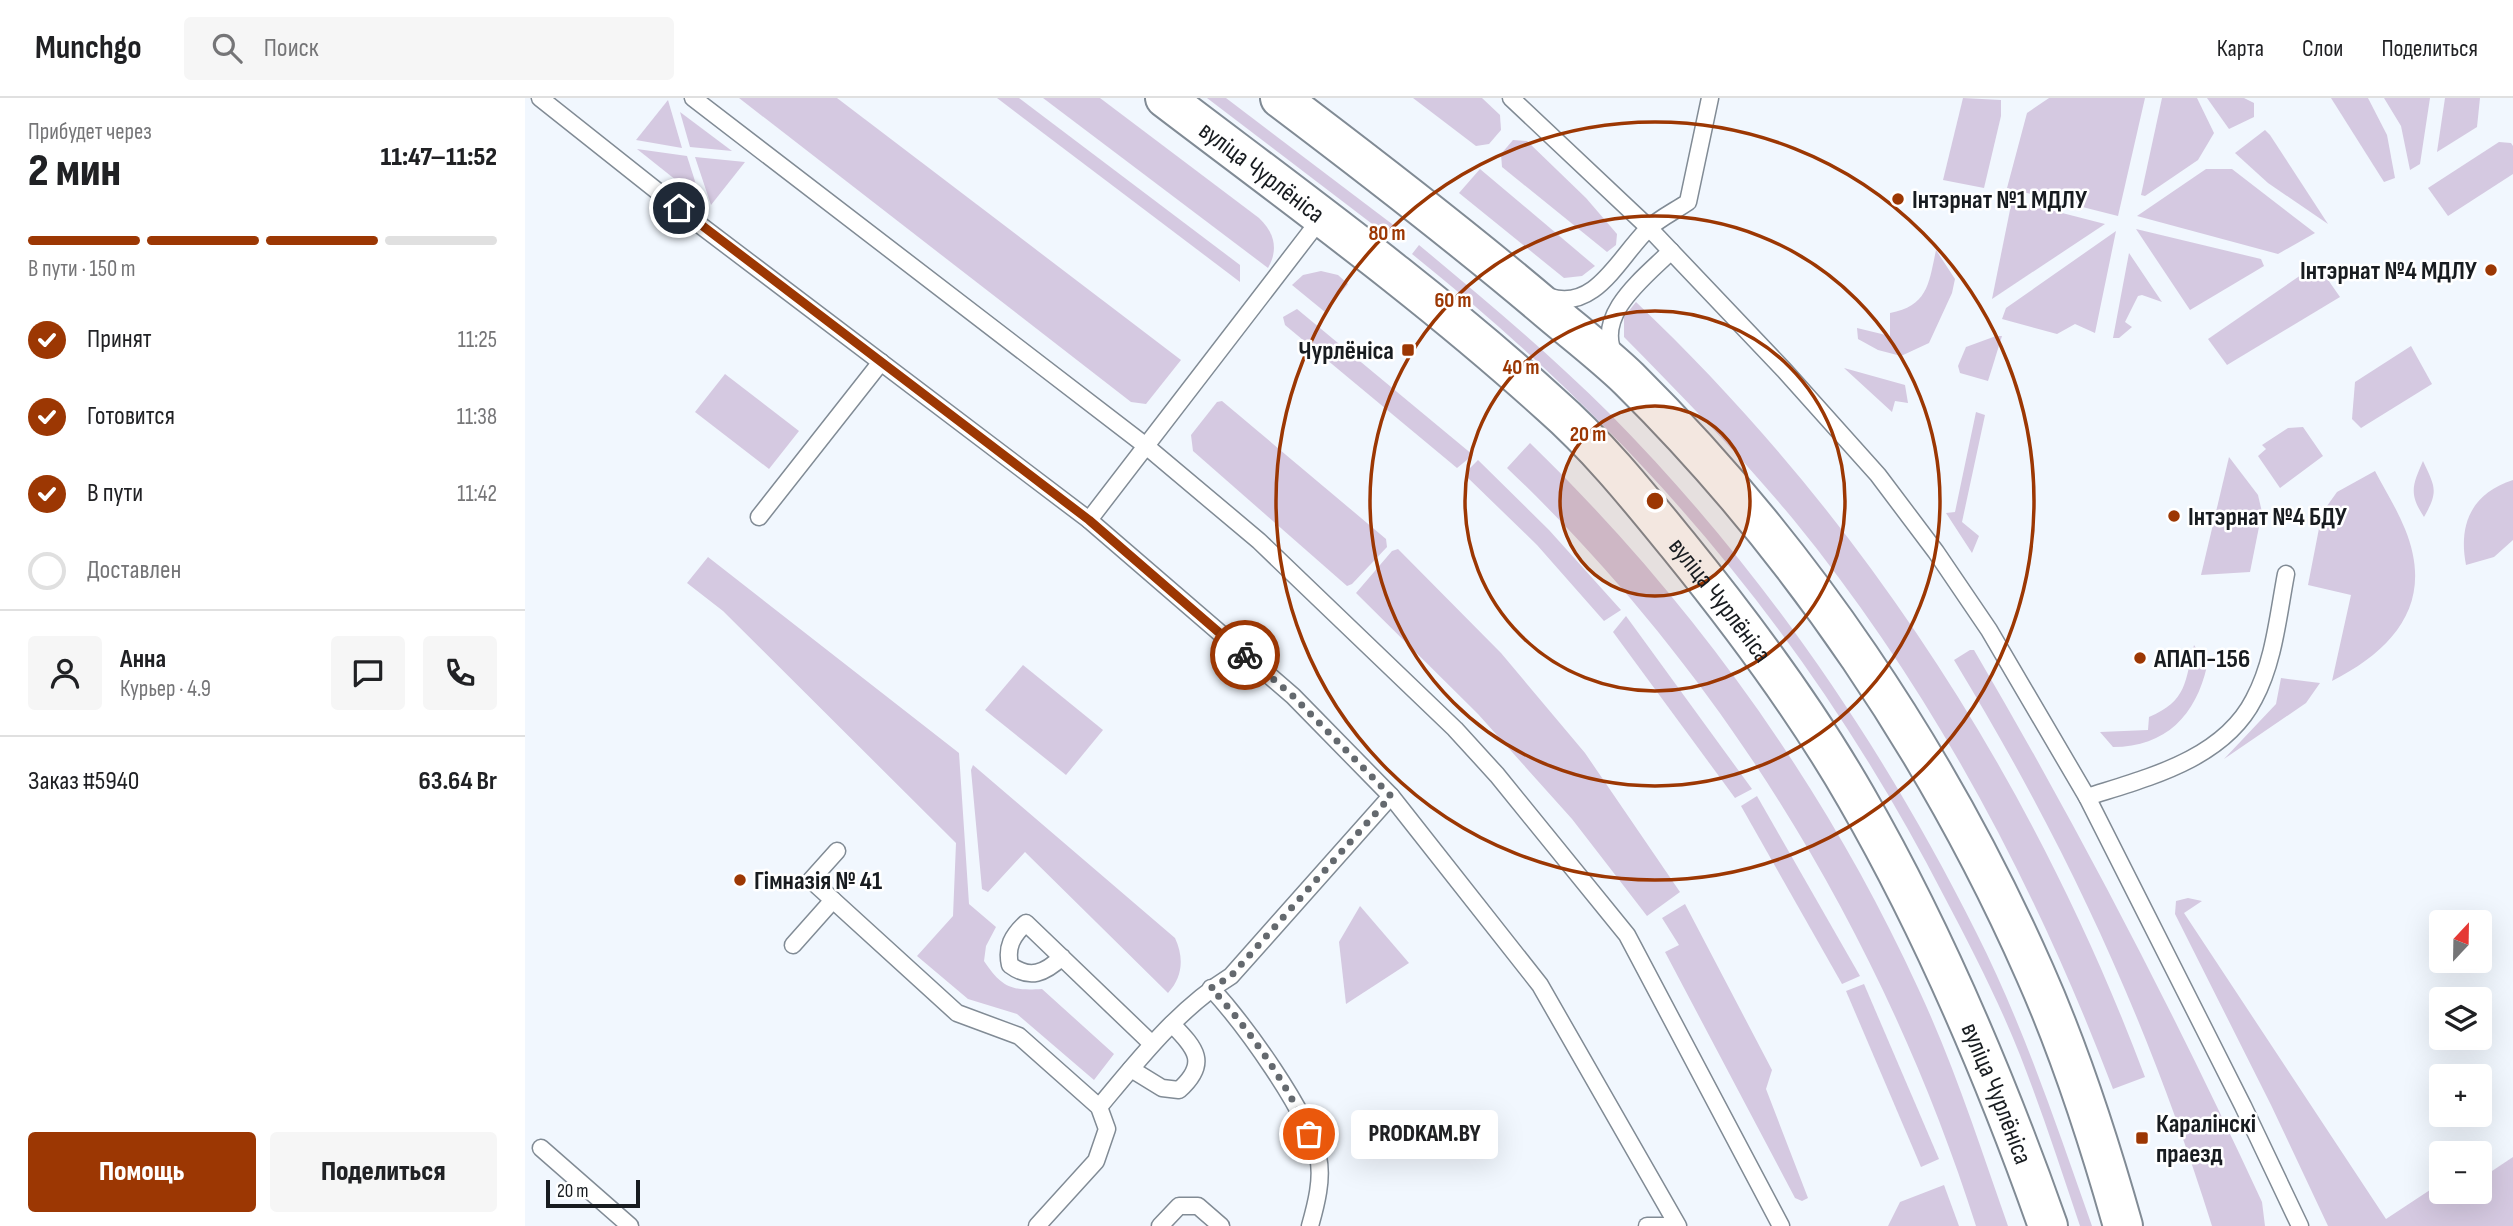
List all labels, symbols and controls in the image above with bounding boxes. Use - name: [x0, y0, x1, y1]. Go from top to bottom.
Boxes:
- search box: [184, 17, 674, 80]
- text: Munchgo: [35, 28, 142, 68]
- icon: search: [208, 29, 246, 67]
- text: Поиск: [264, 33, 319, 64]
- text: Карта: [2217, 34, 2264, 63]
- text: Слои: [2302, 34, 2343, 63]
- text: Поделиться: [2381, 34, 2478, 63]
- street label: вуліца Чурлёніса: [1192, 115, 1330, 230]
- text: Прибудет через: [28, 118, 152, 146]
- text: 11:47–11:52: [381, 142, 497, 173]
- text: 2 мин: [28, 144, 121, 199]
- pin: [649, 178, 709, 238]
- place label: Інтэрнат №1 МДЛУ: [1912, 185, 2088, 216]
- icon: home: [660, 189, 698, 227]
- marker: Інтэрнат №1 МДЛУ: [1890, 191, 1906, 207]
- text: 80 m: [1368, 221, 1406, 246]
- text: В пути · 150 m: [28, 255, 136, 283]
- place label: Інтэрнат №4 МДЛУ: [2300, 256, 2478, 287]
- marker: Інтэрнат №4 МДЛУ: [2483, 262, 2499, 278]
- text: 60 m: [1434, 288, 1472, 313]
- icon: check: [28, 321, 66, 359]
- text: Принят: [87, 324, 152, 355]
- text: 11:25: [458, 326, 497, 354]
- place label: Чурлёніса: [1298, 336, 1394, 367]
- marker: Чурлёніса: [1400, 342, 1416, 358]
- text: 40 m: [1503, 355, 1539, 380]
- icon: check: [28, 398, 66, 436]
- text: Готовится: [87, 401, 175, 432]
- text: 11:38: [457, 403, 497, 431]
- text: 20 m: [1570, 422, 1606, 447]
- icon: check: [28, 475, 66, 513]
- text: В пути: [87, 478, 143, 509]
- text: 11:42: [457, 480, 497, 508]
- centre of rings: [1643, 489, 1667, 513]
- place label: Інтэрнат №4 БДУ: [2188, 502, 2348, 533]
- marker: Інтэрнат №4 БДУ: [2166, 508, 2182, 524]
- street label: вуліца Чурлёніса: [1661, 532, 1777, 669]
- text: Доставлен: [87, 555, 181, 586]
- courier: [1210, 620, 1280, 690]
- button: person: [28, 636, 102, 710]
- button: chat: [331, 636, 405, 710]
- button: phone: [423, 636, 497, 710]
- icon: bike: [1226, 636, 1264, 674]
- text: Анна: [120, 644, 166, 675]
- place label: АПАП-156: [2153, 644, 2250, 675]
- marker: АПАП-156: [2132, 650, 2148, 666]
- text: Курьер · 4.9: [120, 675, 211, 703]
- text: Заказ #5940: [28, 766, 139, 797]
- text: 63.64 Br: [419, 766, 497, 797]
- place label: Гімназія № 41: [754, 866, 882, 897]
- marker: Гімназія № 41: [732, 872, 748, 888]
- north arrow: [2429, 910, 2492, 973]
- map controls: [2429, 910, 2492, 1204]
- button: layers: [2429, 987, 2492, 1050]
- street label: вуліца Чурлёніса: [1954, 1019, 2038, 1169]
- button: +: [2429, 1064, 2492, 1127]
- pin: [1279, 1104, 1339, 1164]
- place label: Каралінскі праезд: [2156, 1109, 2256, 1170]
- callout: PRODKAM.BY: [1351, 1110, 1498, 1158]
- icon: bag: [1290, 1115, 1328, 1153]
- text: PRODKAM.BY: [1368, 1120, 1481, 1148]
- marker: Каралінскі праезд: [2134, 1130, 2150, 1146]
- button: Помощь: [28, 1132, 256, 1212]
- button: Поделиться: [270, 1132, 497, 1212]
- button: −: [2429, 1141, 2492, 1204]
- scale bar: [546, 1177, 641, 1209]
- text: 20 m: [557, 1180, 589, 1203]

